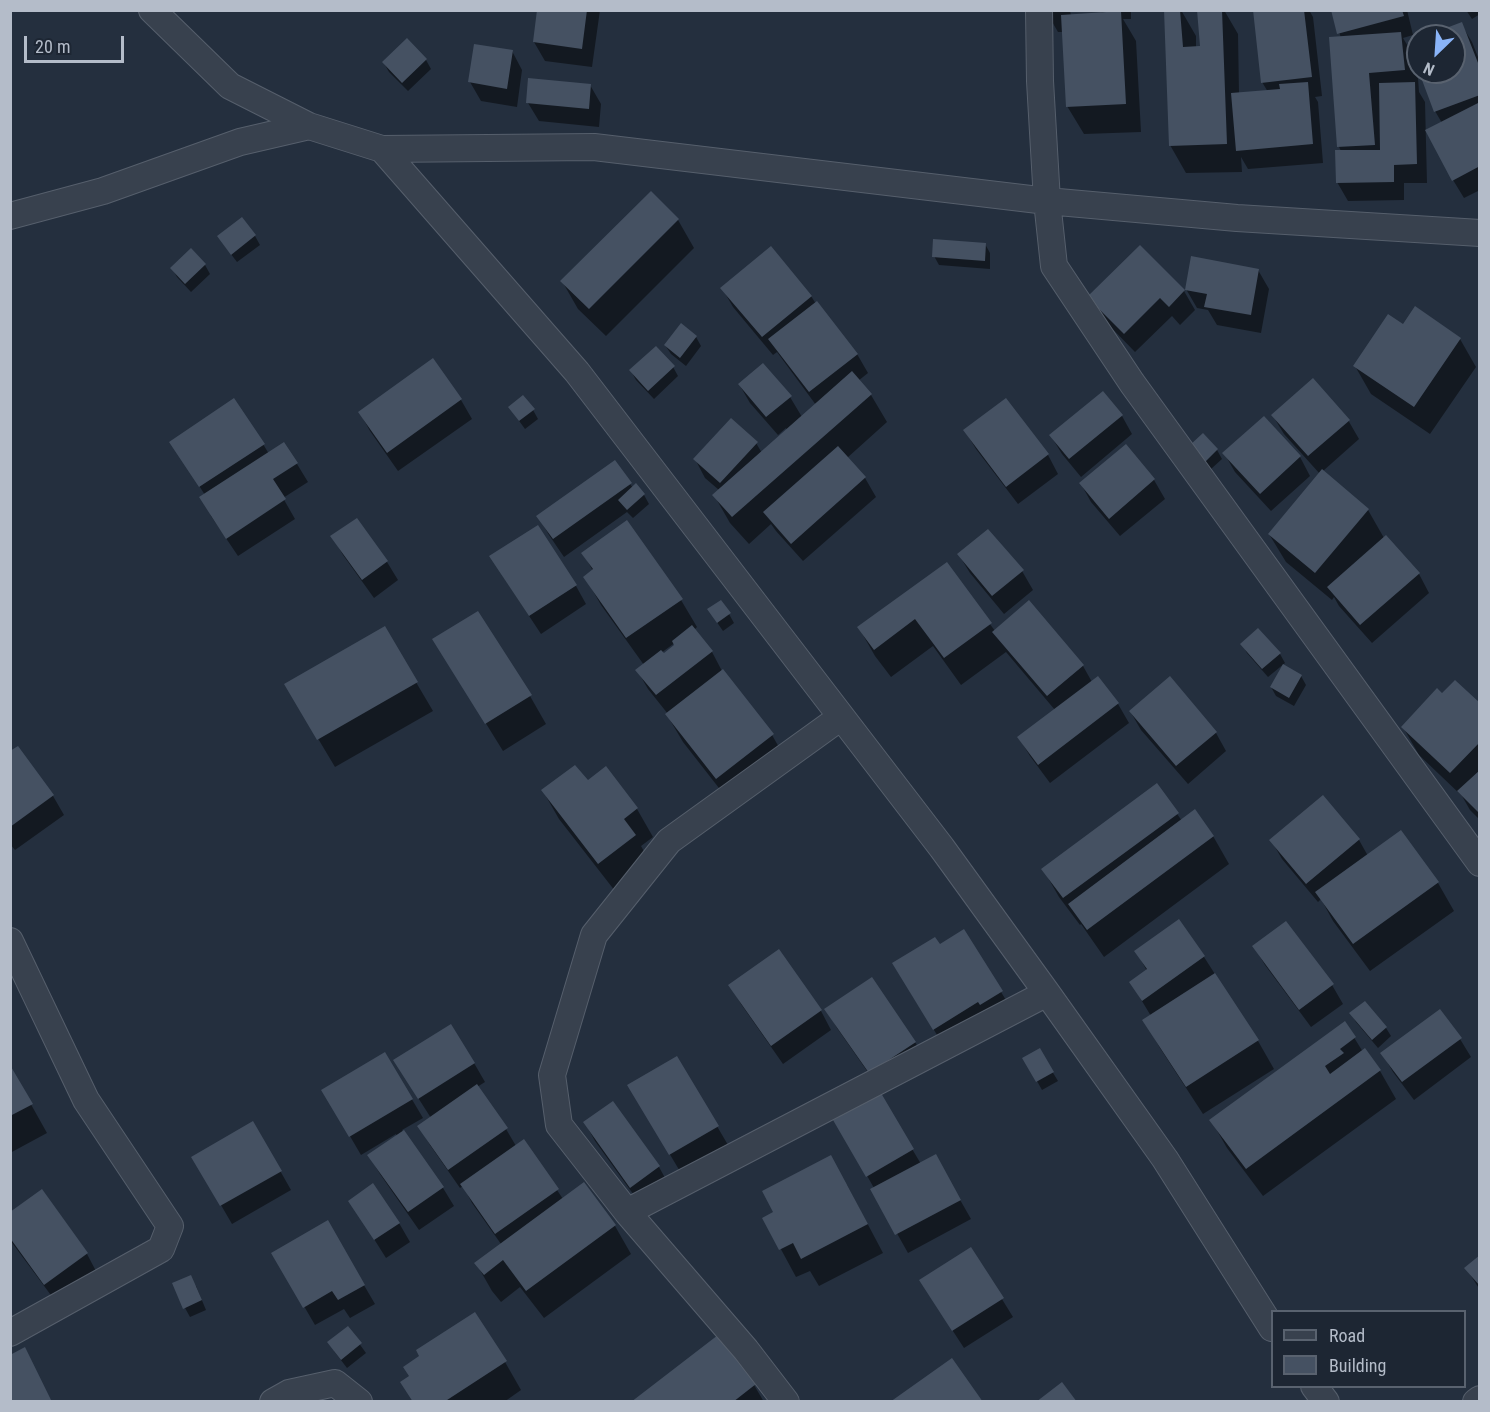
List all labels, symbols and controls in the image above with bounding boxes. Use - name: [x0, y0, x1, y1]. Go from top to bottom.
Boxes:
- scale bar: [27, 24, 128, 62]
- north arrow: [1406, 24, 1466, 84]
- text: 20 m: [35, 36, 70, 57]
- text: N: [1421, 58, 1437, 80]
- legend: [1271, 1310, 1466, 1388]
- text: Road: [1329, 1325, 1365, 1346]
- text: Building: [1329, 1355, 1386, 1376]

